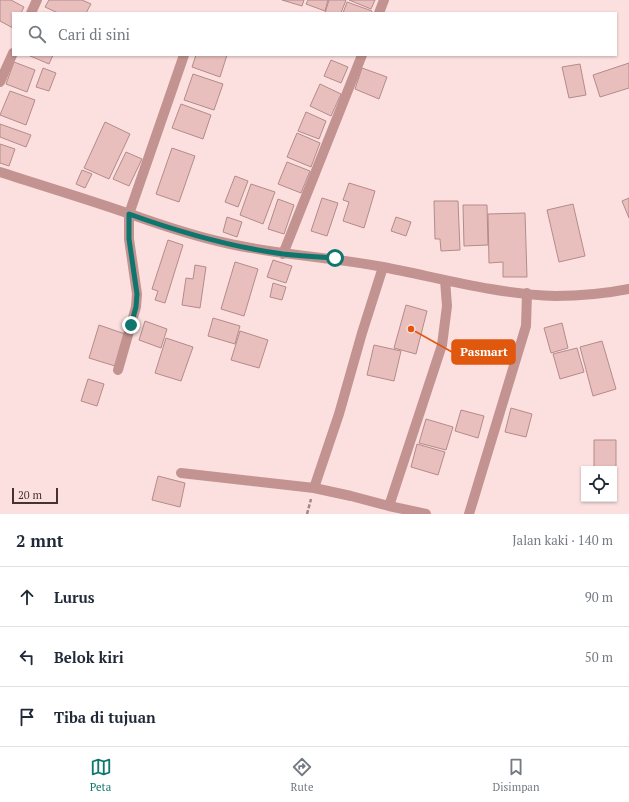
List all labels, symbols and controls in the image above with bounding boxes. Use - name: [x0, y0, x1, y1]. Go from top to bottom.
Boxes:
- search box: [12, 12, 617, 56]
- icon: search: [26, 23, 48, 45]
- text: Cari di sini: [58, 24, 130, 44]
- route start: [326, 249, 344, 267]
- route end: [122, 316, 140, 334]
- callout: Pasmart: [452, 340, 515, 364]
- text: Pasmart: [460, 344, 508, 359]
- map controls: [581, 466, 617, 502]
- button: locate: [581, 466, 617, 502]
- scale bar: [12, 486, 58, 505]
- text: 20 m: [18, 488, 42, 502]
- text: 2 mnt: [16, 529, 64, 552]
- text: Jalan kaki · 140 m: [512, 531, 613, 549]
- icon: ahead: [16, 586, 38, 608]
- text: Lurus: [54, 587, 95, 607]
- text: 90 m: [585, 588, 613, 606]
- icon: left: [16, 646, 38, 668]
- text: Belok kiri: [54, 647, 124, 667]
- text: 50 m: [585, 648, 613, 666]
- icon: arrive: [16, 706, 38, 728]
- text: Tiba di tujuan: [54, 707, 156, 727]
- tab: Peta: [90, 756, 112, 794]
- tab: Rute: [291, 756, 313, 794]
- tab: Disimpan: [492, 756, 539, 794]

